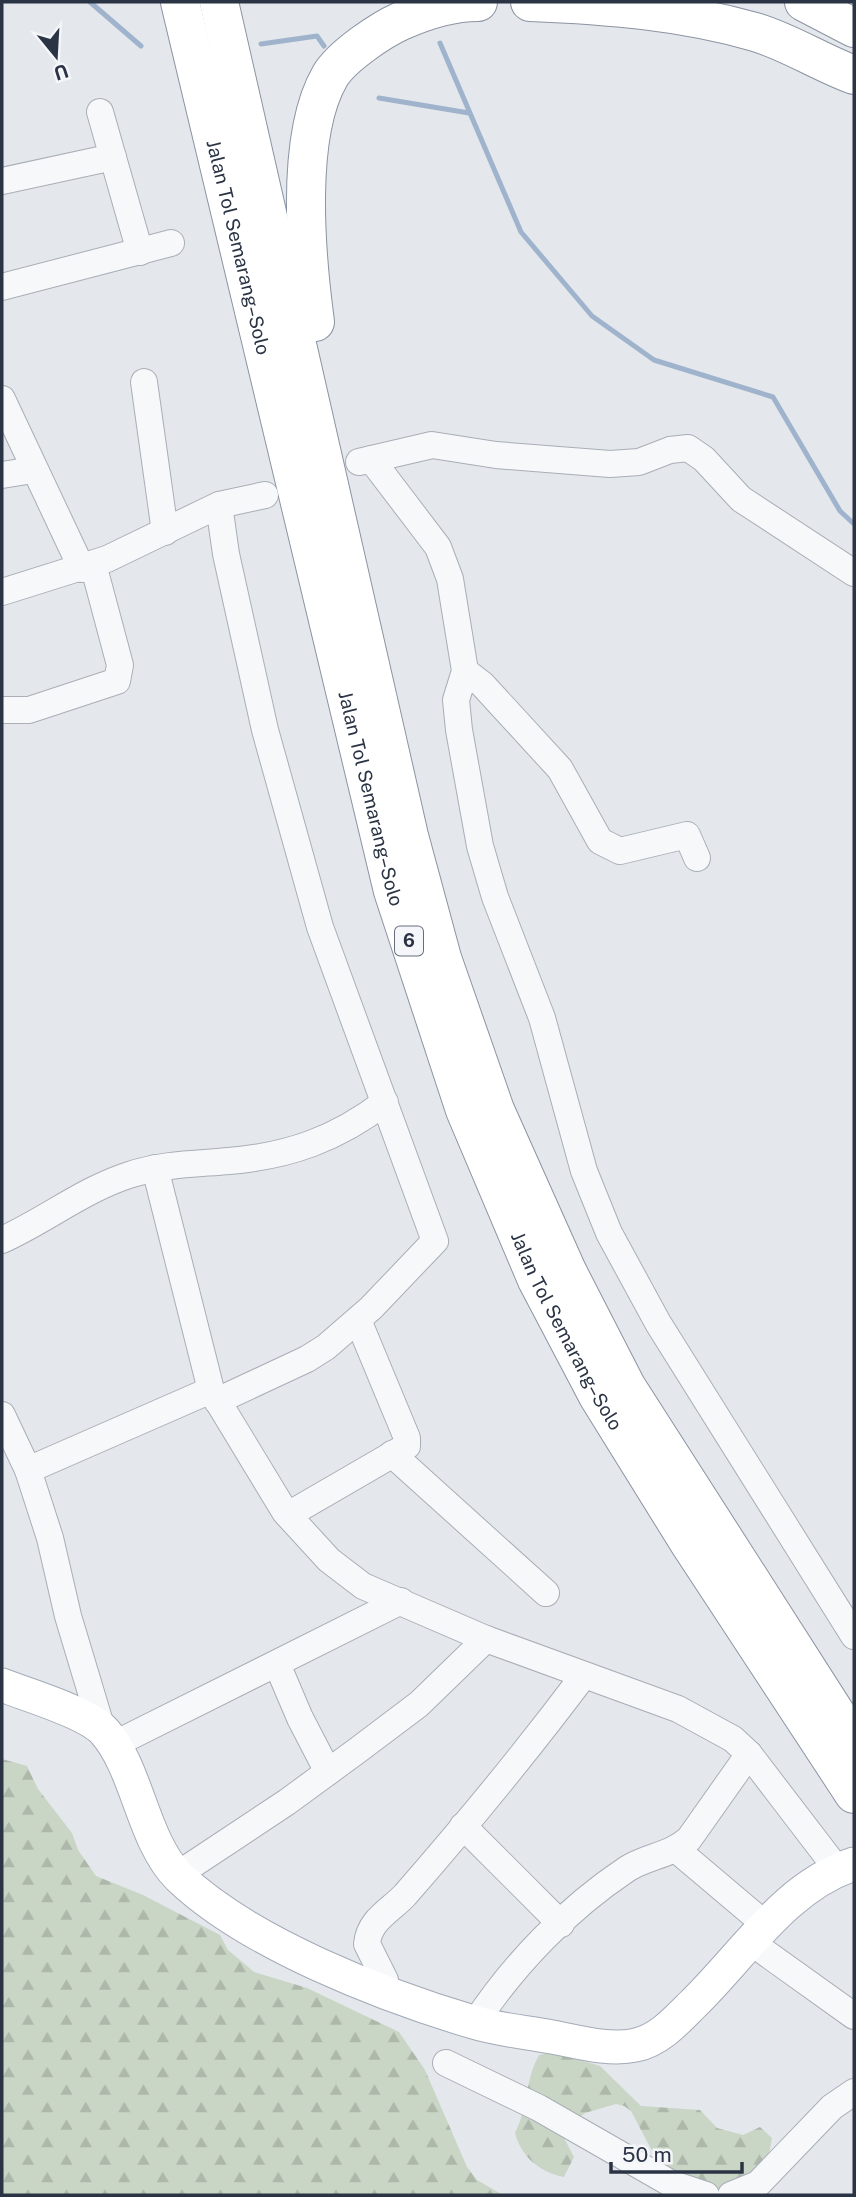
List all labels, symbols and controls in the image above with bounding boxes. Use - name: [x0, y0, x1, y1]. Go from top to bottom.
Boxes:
- north arrow: [21, 21, 91, 91]
- text: U: [51, 60, 71, 85]
- street label: Jalan Tol Semarang–Solo: [202, 137, 275, 357]
- street label: Jalan Tol Semarang–Solo: [334, 689, 408, 909]
- road number: 6: [395, 926, 423, 956]
- street label: Jalan Tol Semarang–Solo: [507, 1228, 627, 1434]
- scale bar: [611, 2130, 742, 2174]
- text: 50 m: [622, 2142, 672, 2167]

